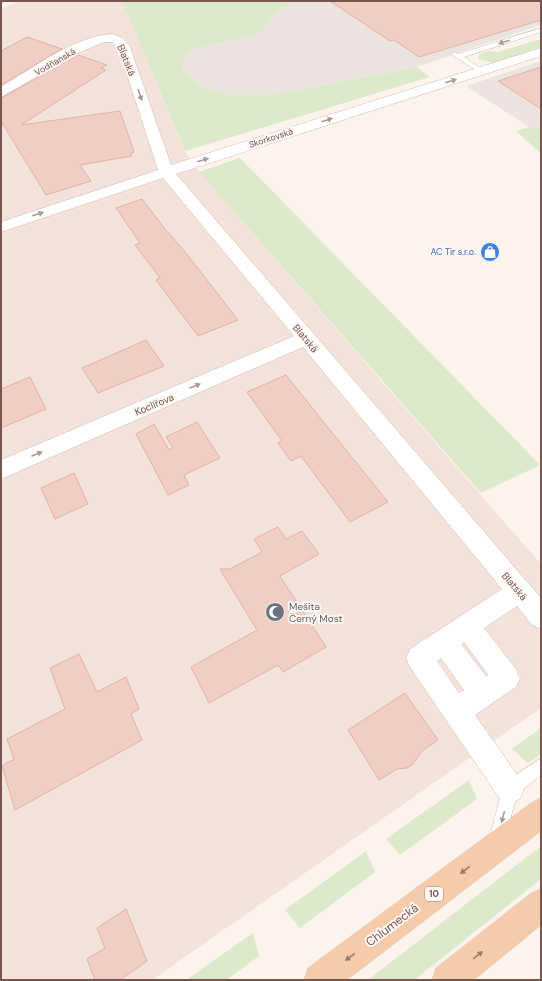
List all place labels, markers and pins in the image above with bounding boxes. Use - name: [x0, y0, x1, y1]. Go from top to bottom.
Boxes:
- shop icon: AC Tir s.r.o.: [479, 241, 501, 263]
- place label: AC Tir s.r.o.: [430, 246, 476, 258]
- place label: Mešita Černý Most: [289, 600, 342, 625]
- mosque icon: Mešita Černý Most: [264, 601, 286, 623]

